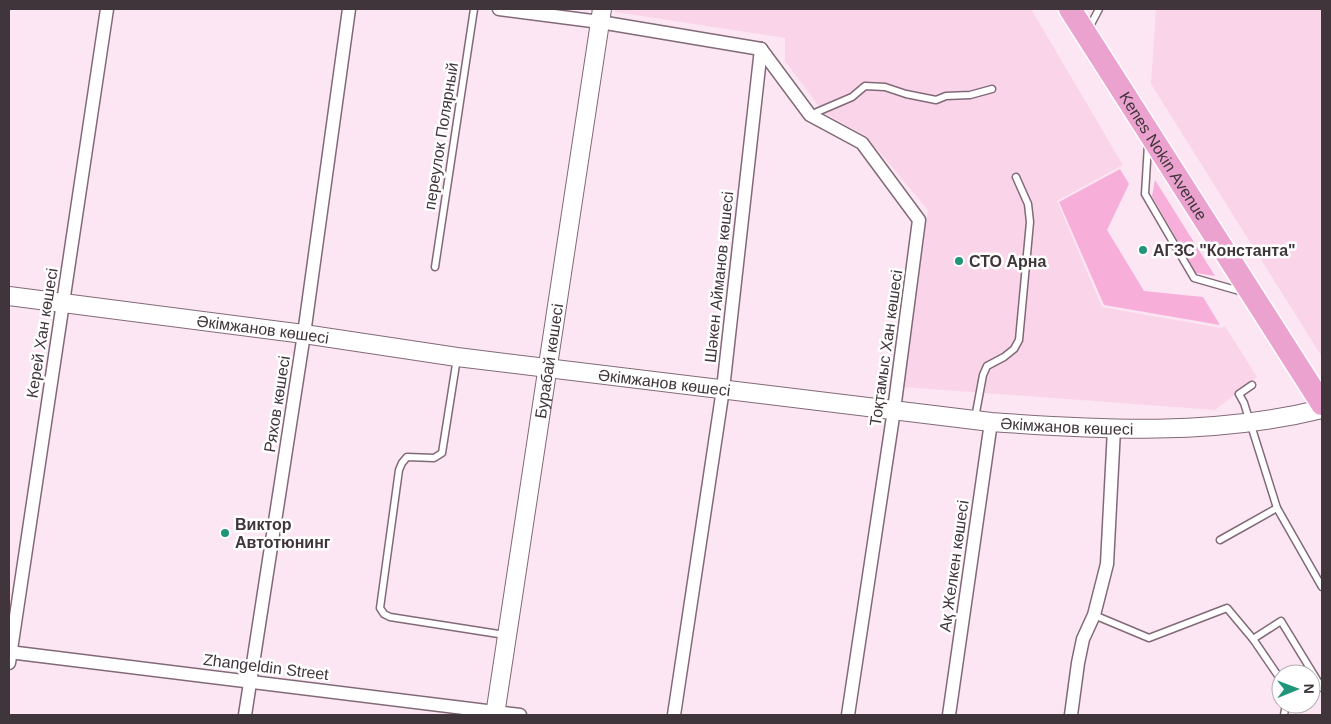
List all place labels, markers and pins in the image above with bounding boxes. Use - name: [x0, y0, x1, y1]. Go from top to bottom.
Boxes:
- place label: АГЗС "Константа": [1153, 242, 1296, 259]
- marker: АГЗС "Константа": [1137, 244, 1149, 256]
- place label: СТО Арна: [969, 253, 1046, 270]
- marker: СТО Арна: [953, 255, 965, 267]
- place label: Виктор Автотюнинг: [235, 516, 331, 551]
- marker: Виктор Автотюнинг: [219, 527, 231, 539]

